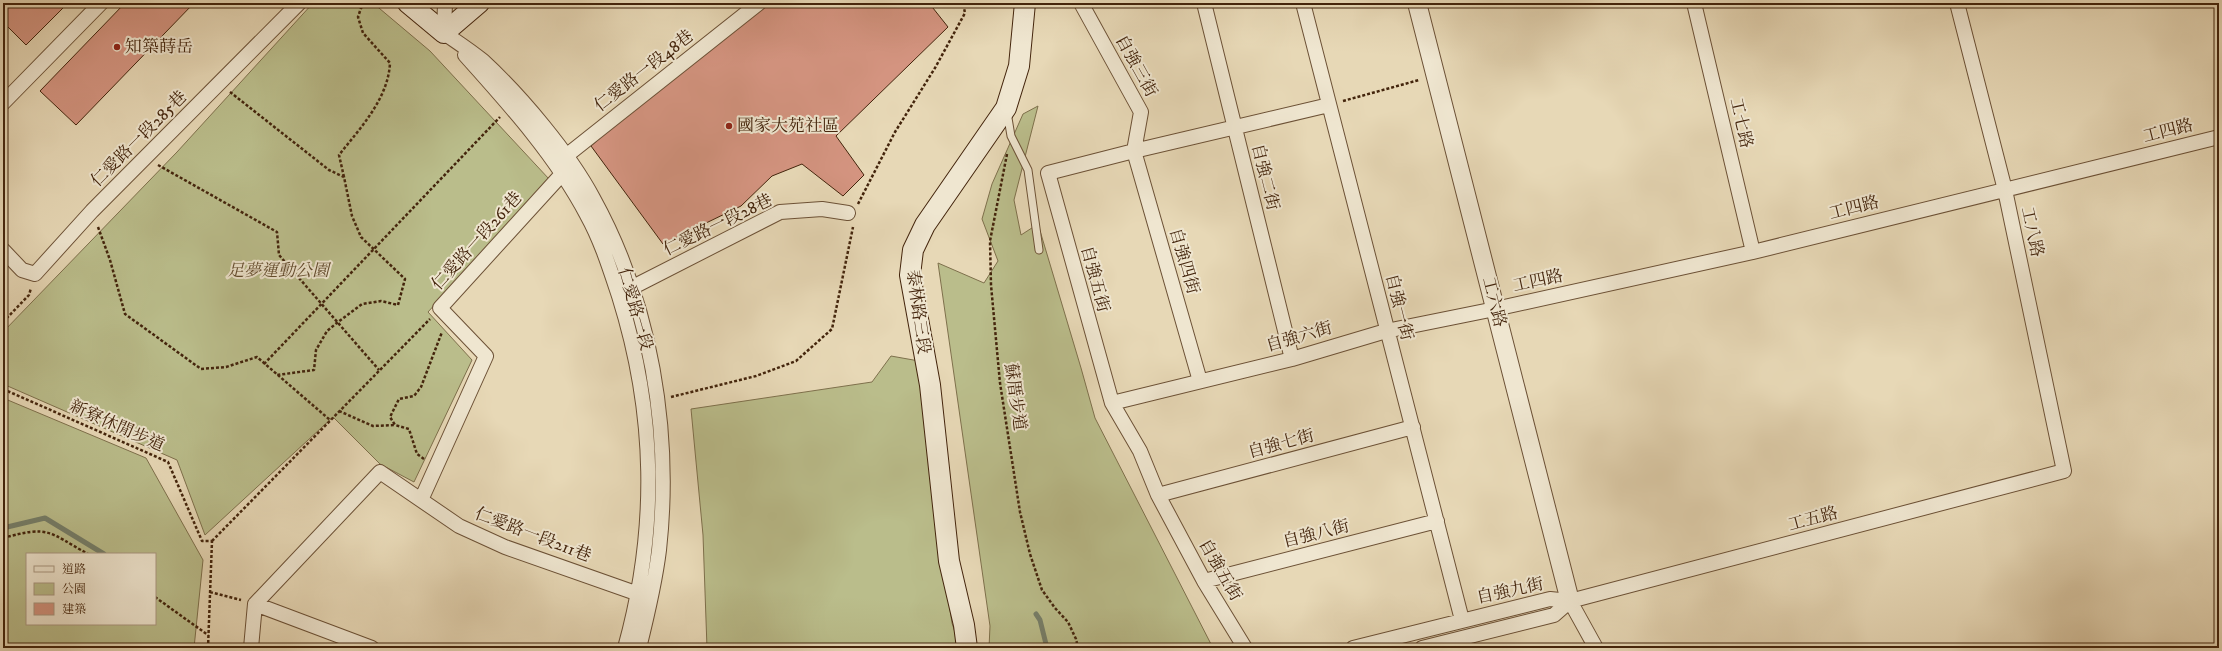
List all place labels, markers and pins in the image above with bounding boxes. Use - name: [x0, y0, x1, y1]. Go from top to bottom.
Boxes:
- place label: 知築蒔岳: [125, 36, 193, 58]
- marker: 知築蒔岳: [112, 42, 122, 52]
- place label: 國家大苑社區: [737, 115, 839, 137]
- marker: 國家大苑社區: [724, 121, 734, 131]

